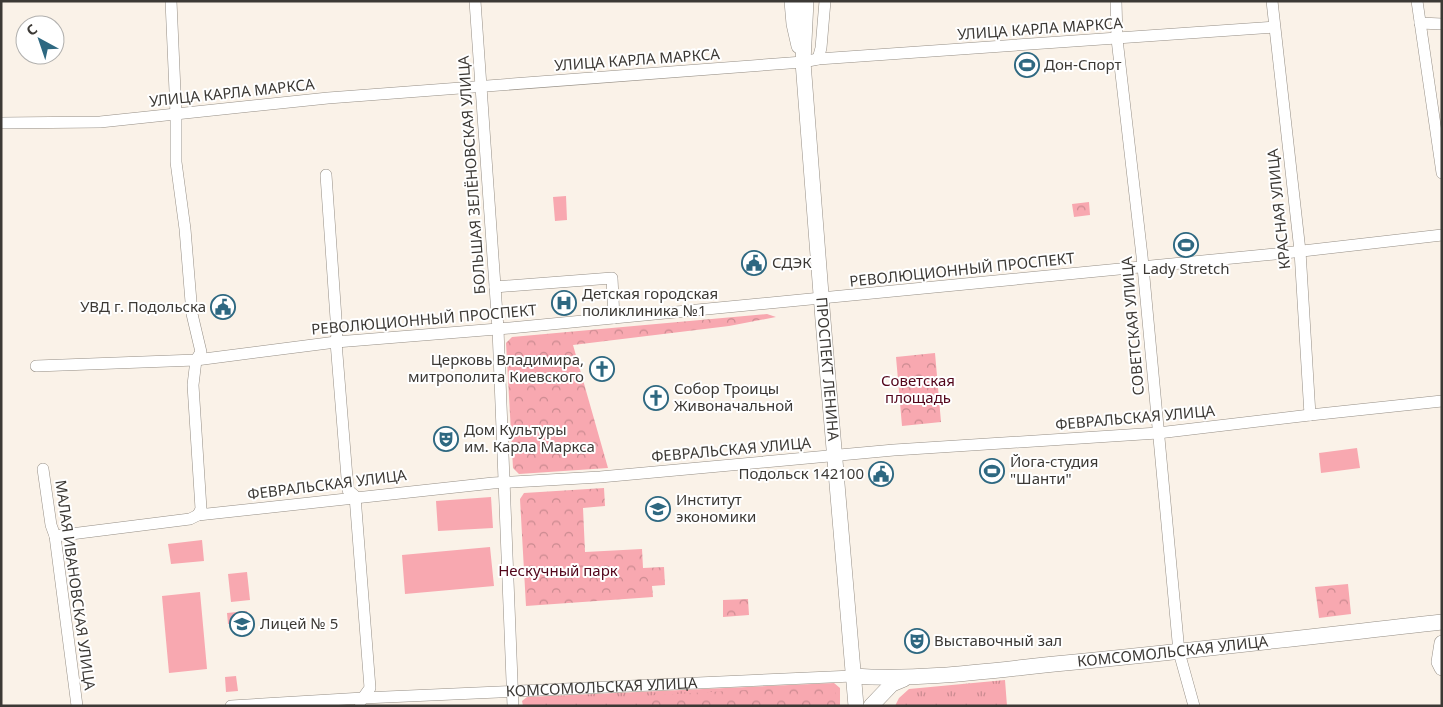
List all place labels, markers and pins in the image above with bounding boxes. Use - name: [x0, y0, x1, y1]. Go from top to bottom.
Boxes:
- sports icon: Дон-Спорт: [1014, 52, 1040, 78]
- place label: Дон-Спорт: [1044, 54, 1121, 74]
- sports icon: Lady Stretch: [1173, 232, 1199, 258]
- public building icon: СДЭК: [741, 250, 767, 276]
- place label: СДЭК: [772, 252, 812, 272]
- place label: Lady Stretch: [1143, 258, 1229, 278]
- place label: Детская городская поликлиника №1: [582, 283, 718, 320]
- hospital icon: Детская городская поликлиника №1: [551, 290, 577, 316]
- public building icon: УВД г. Подольска: [210, 294, 236, 320]
- place label: УВД г. Подольска: [80, 296, 206, 316]
- place label: Церковь Владимира, митрополита Киевского: [408, 349, 584, 386]
- church icon: Церковь Владимира, митрополита Киевского: [589, 356, 615, 382]
- place label: Собор Троицы Живоначальной: [674, 378, 793, 415]
- church icon: Собор Троицы Живоначальной: [643, 385, 669, 411]
- place label: Дом Культуры им. Карла Маркса: [464, 419, 595, 456]
- theatre icon: Дом Культуры им. Карла Маркса: [433, 426, 459, 452]
- place label: Йога-студия "Шанти": [1010, 451, 1098, 488]
- sports icon: Йога-студия "Шанти": [979, 458, 1005, 484]
- public building icon: Подольск 142100: [868, 461, 894, 487]
- place label: Подольск 142100: [739, 463, 864, 483]
- place label: Институт экономики: [676, 489, 756, 526]
- school or university icon: Институт экономики: [645, 496, 671, 522]
- school or university icon: Лицей № 5: [229, 611, 255, 637]
- place label: Лицей № 5: [260, 613, 338, 633]
- theatre icon: Выставочный зал: [904, 628, 930, 654]
- place label: Выставочный зал: [934, 630, 1062, 650]

